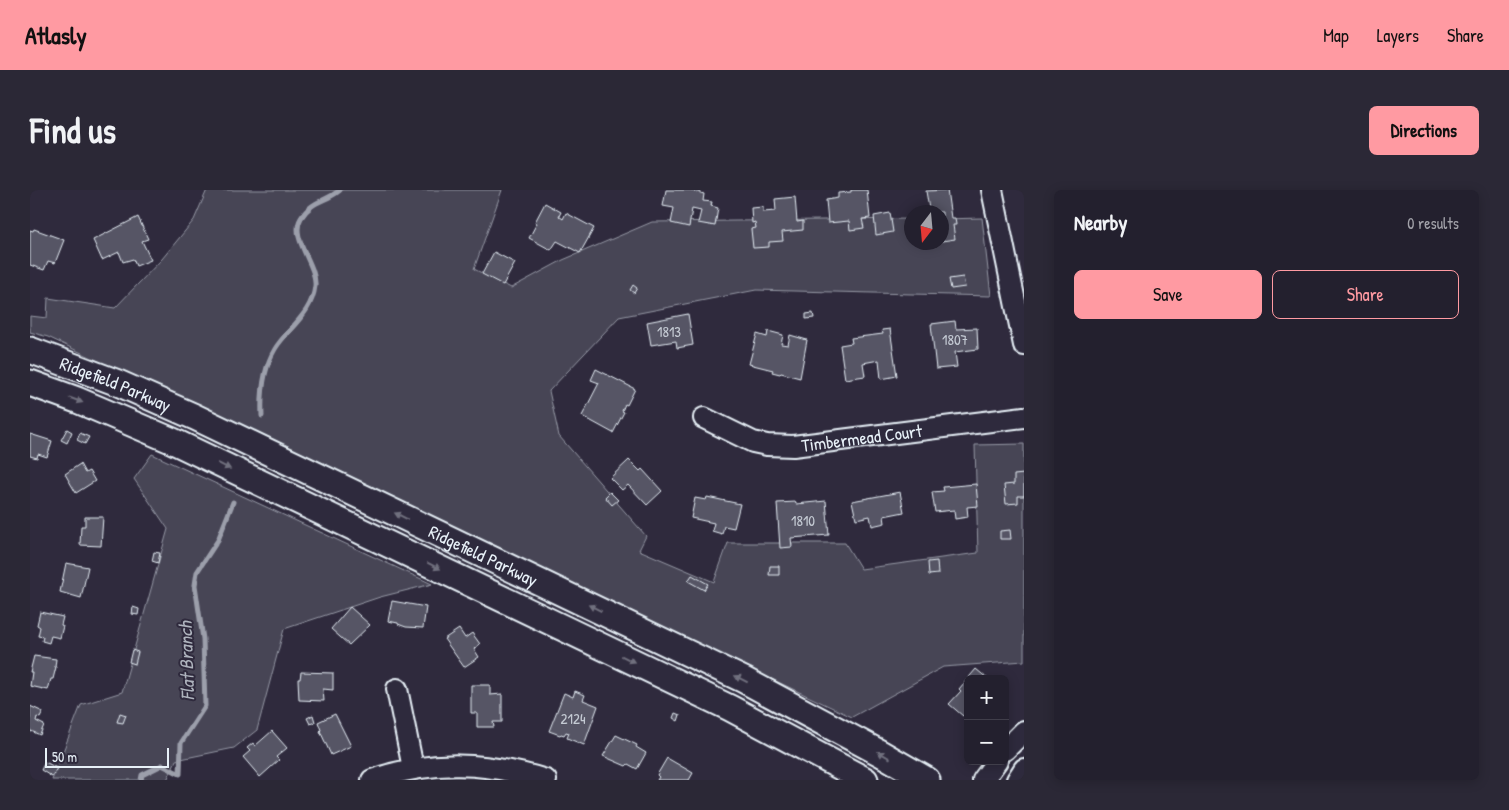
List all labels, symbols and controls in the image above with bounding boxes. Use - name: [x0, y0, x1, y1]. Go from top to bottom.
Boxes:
- text: Atlasly: [25, 19, 87, 51]
- text: Map: [1323, 23, 1349, 48]
- text: Layers: [1377, 23, 1419, 48]
- text: Share: [1447, 23, 1484, 48]
- button: Directions: [1369, 106, 1479, 155]
- text: Find us: [30, 107, 116, 154]
- north arrow: [904, 205, 949, 250]
- text: Nearby: [1074, 208, 1127, 237]
- text: 0 results: [1407, 212, 1459, 234]
- button: Save: [1074, 270, 1262, 319]
- button: Share: [1272, 270, 1459, 319]
- house number: 1813: [657, 321, 681, 342]
- house number: 1807: [942, 329, 968, 350]
- street label: Ridgefield Parkway: [57, 350, 176, 418]
- one-way arrow: [69, 396, 83, 404]
- street label: Timbermead Court: [800, 417, 924, 457]
- one-way arrow: [217, 462, 231, 470]
- house number: 1810: [791, 510, 815, 531]
- one-way arrow: [394, 511, 408, 519]
- street label: Ridgefield Parkway: [425, 518, 542, 592]
- one-way arrow: [427, 562, 441, 570]
- one-way arrow: [588, 604, 602, 612]
- water label: Flat Branch: [172, 619, 200, 701]
- one-way arrow: [621, 655, 635, 663]
- one-way arrow: [734, 675, 748, 683]
- map controls: [964, 675, 1009, 765]
- button: +: [964, 675, 1009, 720]
- house number: 2124: [560, 708, 586, 729]
- button: −: [964, 720, 1009, 765]
- scale bar: [45, 745, 169, 768]
- text: 50 m: [52, 747, 77, 766]
- one-way arrow: [878, 751, 891, 760]

